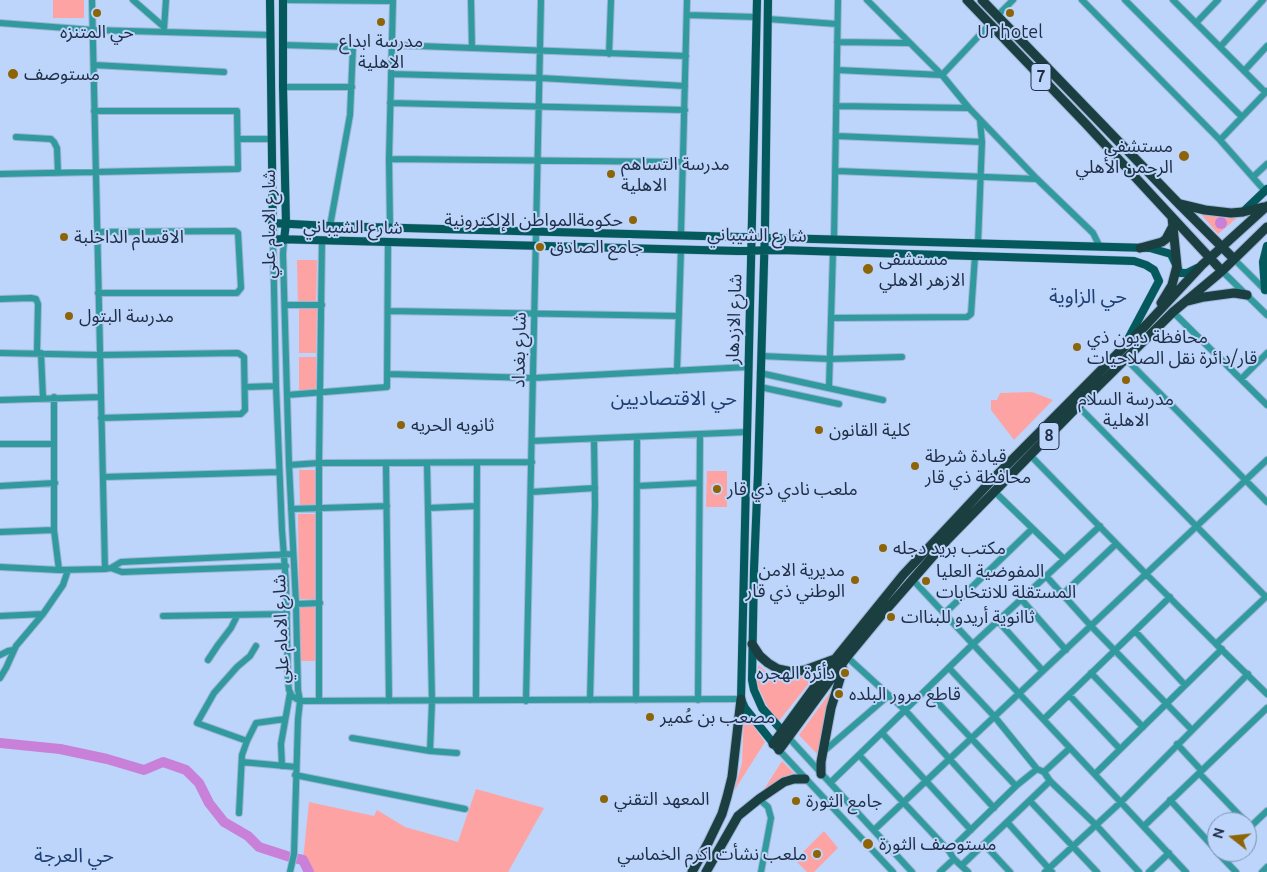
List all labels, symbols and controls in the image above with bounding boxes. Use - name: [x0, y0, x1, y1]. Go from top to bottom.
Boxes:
- marker: حي المتنزه: [91, 7, 103, 19]
- marker: Ur hotel: [1004, 7, 1016, 19]
- marker: مدرسة ابداع الاهلية: [375, 16, 387, 28]
- place label: حي المتنزه: [60, 21, 134, 43]
- place label: Ur hotel: [977, 21, 1043, 43]
- place label: مدرسة ابداع الاهلية: [339, 30, 423, 72]
- place label: مستوصف: [24, 63, 100, 85]
- road number: 7: [1031, 64, 1051, 90]
- marker: مستوصف: [6, 67, 20, 81]
- place label: مستشفى الرحمن الأهلي: [1076, 135, 1173, 178]
- marker: مستشفى الرحمن الأهلي: [1177, 149, 1191, 163]
- place label: مدرسة التساهم الاهلية: [621, 153, 730, 195]
- marker: مدرسة التساهم الاهلية: [605, 168, 617, 180]
- street label: شارع الامام علي: [258, 169, 280, 279]
- place label: حكومةالمواطن الإلكترونية: [444, 209, 623, 231]
- marker: حكومةالمواطن الإلكترونية: [627, 214, 639, 226]
- street label: شارع الشيباني: [303, 215, 403, 239]
- street label: شارع الشيباني: [707, 223, 807, 247]
- place label: الاقسام الداخلبة: [74, 226, 184, 248]
- marker: الاقسام الداخلبة: [58, 231, 70, 243]
- place label: جامع الصادق: [550, 236, 643, 258]
- marker: جامع الصادق: [534, 241, 546, 253]
- place label: مستشفى الازهر الاهلي: [879, 248, 965, 290]
- marker: مستشفى الازهر الاهلي: [861, 262, 875, 276]
- street label: شارع الازدهار: [722, 273, 746, 365]
- district label: حي الزاوية: [1049, 284, 1127, 308]
- place label: مدرسة البتول: [79, 305, 174, 327]
- marker: مدرسة البتول: [63, 310, 75, 322]
- street label: شارع بغداد: [508, 312, 530, 388]
- place label: محافظة ديون ذي قار/دائرة نقل الصلاحيات: [1087, 326, 1257, 368]
- marker: محافظة ديون ذي قار/دائرة نقل الصلاحيات: [1071, 341, 1083, 353]
- marker: مدرسة السلام الاهلية: [1120, 374, 1132, 386]
- district label: حي الاقتصاديين: [611, 386, 737, 410]
- place label: مدرسة السلام الاهلية: [1078, 388, 1174, 430]
- place label: ثانويه الحريه: [411, 414, 494, 436]
- marker: ثانويه الحريه: [395, 419, 407, 431]
- place label: كلية القانون: [829, 419, 910, 441]
- road number: 8: [1039, 422, 1059, 450]
- marker: كلية القانون: [813, 424, 825, 436]
- place label: قيادة شرطة محافظة ذي قار: [925, 445, 1031, 488]
- marker: قيادة شرطة محافظة ذي قار: [909, 460, 921, 472]
- place label: ملعب نادي ذي قار: [727, 478, 858, 500]
- marker: ملعب نادي ذي قار: [711, 483, 723, 495]
- place label: مكتب بريد دجله: [893, 537, 1006, 559]
- marker: مكتب بريد دجله: [877, 542, 889, 554]
- place label: مديرية الامن الوطني ذي قار: [746, 559, 845, 602]
- place label: المفوضية العليا المستقلة للانتخابات: [936, 560, 1076, 602]
- street label: شارع الامام علي: [268, 574, 294, 684]
- marker: مديرية الامن الوطني ذي قار: [849, 574, 861, 586]
- marker: المفوضية العليا المستقلة للانتخابات: [920, 575, 932, 587]
- place label: ثاانوية أريدو للبناات: [901, 606, 1035, 628]
- marker: ثاانوية أريدو للبناات: [885, 611, 897, 623]
- place label: دأئرة الهجره: [756, 662, 835, 684]
- marker: دأئرة الهجره: [839, 667, 851, 679]
- place label: قاطع مرور البلده: [849, 683, 961, 705]
- marker: قاطع مرور البلده: [833, 688, 845, 700]
- place label: مصعب بن عُمير: [660, 706, 775, 728]
- marker: مصعب بن عُمير: [644, 711, 656, 723]
- place label: المعهد التقني: [614, 788, 710, 810]
- place label: جامع الثورة: [806, 790, 882, 812]
- marker: المعهد التقني: [598, 793, 610, 805]
- marker: جامع الثورة: [790, 795, 802, 807]
- north arrow: [1207, 812, 1257, 862]
- text: N: [1209, 826, 1228, 840]
- place label: مستوصف الثورة: [879, 833, 996, 855]
- marker: مستوصف الثورة: [861, 837, 875, 851]
- district label: حي العرجة: [34, 843, 114, 867]
- place label: ملعب نشأت اكرم الخماسي: [617, 843, 807, 865]
- marker: ملعب نشأت اكرم الخماسي: [811, 848, 823, 860]

